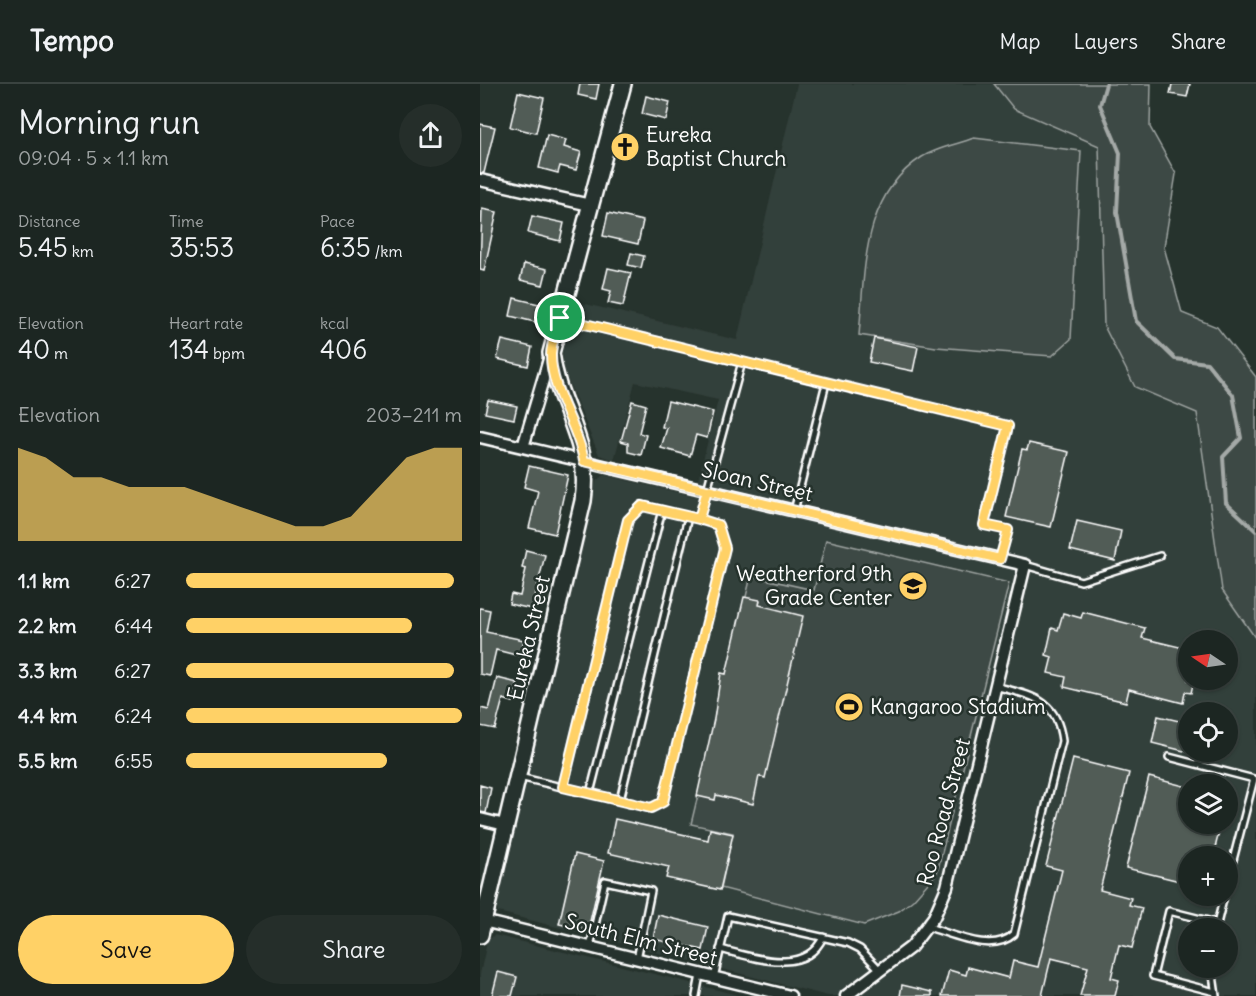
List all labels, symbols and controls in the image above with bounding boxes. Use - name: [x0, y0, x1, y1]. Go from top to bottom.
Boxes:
- text: Tempo: [30, 23, 114, 59]
- text: Map: [1000, 28, 1040, 55]
- text: Layers: [1073, 28, 1138, 55]
- text: Share: [1171, 28, 1226, 55]
- text: Morning run: [18, 101, 200, 143]
- button: share: [399, 104, 462, 167]
- place label: Eureka Baptist Church: [646, 121, 786, 172]
- church icon: Eureka Baptist Church: [609, 131, 641, 163]
- text: 09:04 · 5 × 1.1 km: [18, 145, 169, 170]
- text: Distance: [18, 211, 80, 231]
- text: Time: [169, 211, 204, 231]
- text: Pace: [320, 211, 355, 231]
- text: 5.45: [18, 231, 68, 264]
- text: 35:53: [169, 231, 234, 264]
- text: 6:35: [320, 231, 371, 264]
- text: km: [68, 241, 94, 261]
- text: /km: [371, 241, 402, 261]
- pin: [534, 292, 585, 343]
- icon: arrive: [543, 301, 576, 334]
- text: Elevation: [18, 313, 84, 333]
- text: Heart rate: [169, 313, 243, 333]
- text: kcal: [320, 313, 349, 333]
- text: 40: [18, 333, 50, 366]
- text: 134: [169, 333, 209, 366]
- text: 406: [320, 333, 367, 366]
- text: m: [50, 343, 68, 363]
- text: bpm: [209, 343, 245, 363]
- text: Elevation: [18, 402, 100, 427]
- text: 203–211 m: [366, 402, 462, 427]
- street label: Sloan Street: [699, 456, 815, 507]
- place label: Weatherford 9th Grade Center: [736, 560, 892, 611]
- text: 1.1 km: [18, 568, 70, 593]
- text: 6:27: [114, 568, 151, 593]
- school or university icon: Weatherford 9th Grade Center: [897, 570, 929, 602]
- street label: Eureka Street: [501, 573, 556, 703]
- text: 2.2 km: [18, 613, 77, 638]
- text: 6:44: [114, 613, 153, 638]
- north arrow: [1178, 630, 1238, 690]
- map controls: [1178, 630, 1238, 978]
- text: 3.3 km: [18, 658, 77, 683]
- text: 6:27: [114, 658, 151, 683]
- sports icon: Kangaroo Stadium: [833, 691, 865, 723]
- place label: Kangaroo Stadium: [870, 693, 1046, 720]
- button: locate: [1178, 702, 1238, 762]
- text: 4.4 km: [18, 703, 77, 728]
- text: 6:24: [114, 703, 152, 728]
- street label: Roo Road Street: [911, 735, 976, 889]
- text: 5.5 km: [18, 748, 78, 773]
- text: 6:55: [114, 748, 153, 773]
- button: layers: [1178, 774, 1238, 834]
- button: +: [1178, 846, 1238, 906]
- street label: South Elm Street: [562, 907, 720, 972]
- button: Save: [18, 915, 234, 984]
- button: Share: [246, 915, 462, 984]
- button: −: [1178, 918, 1238, 978]

